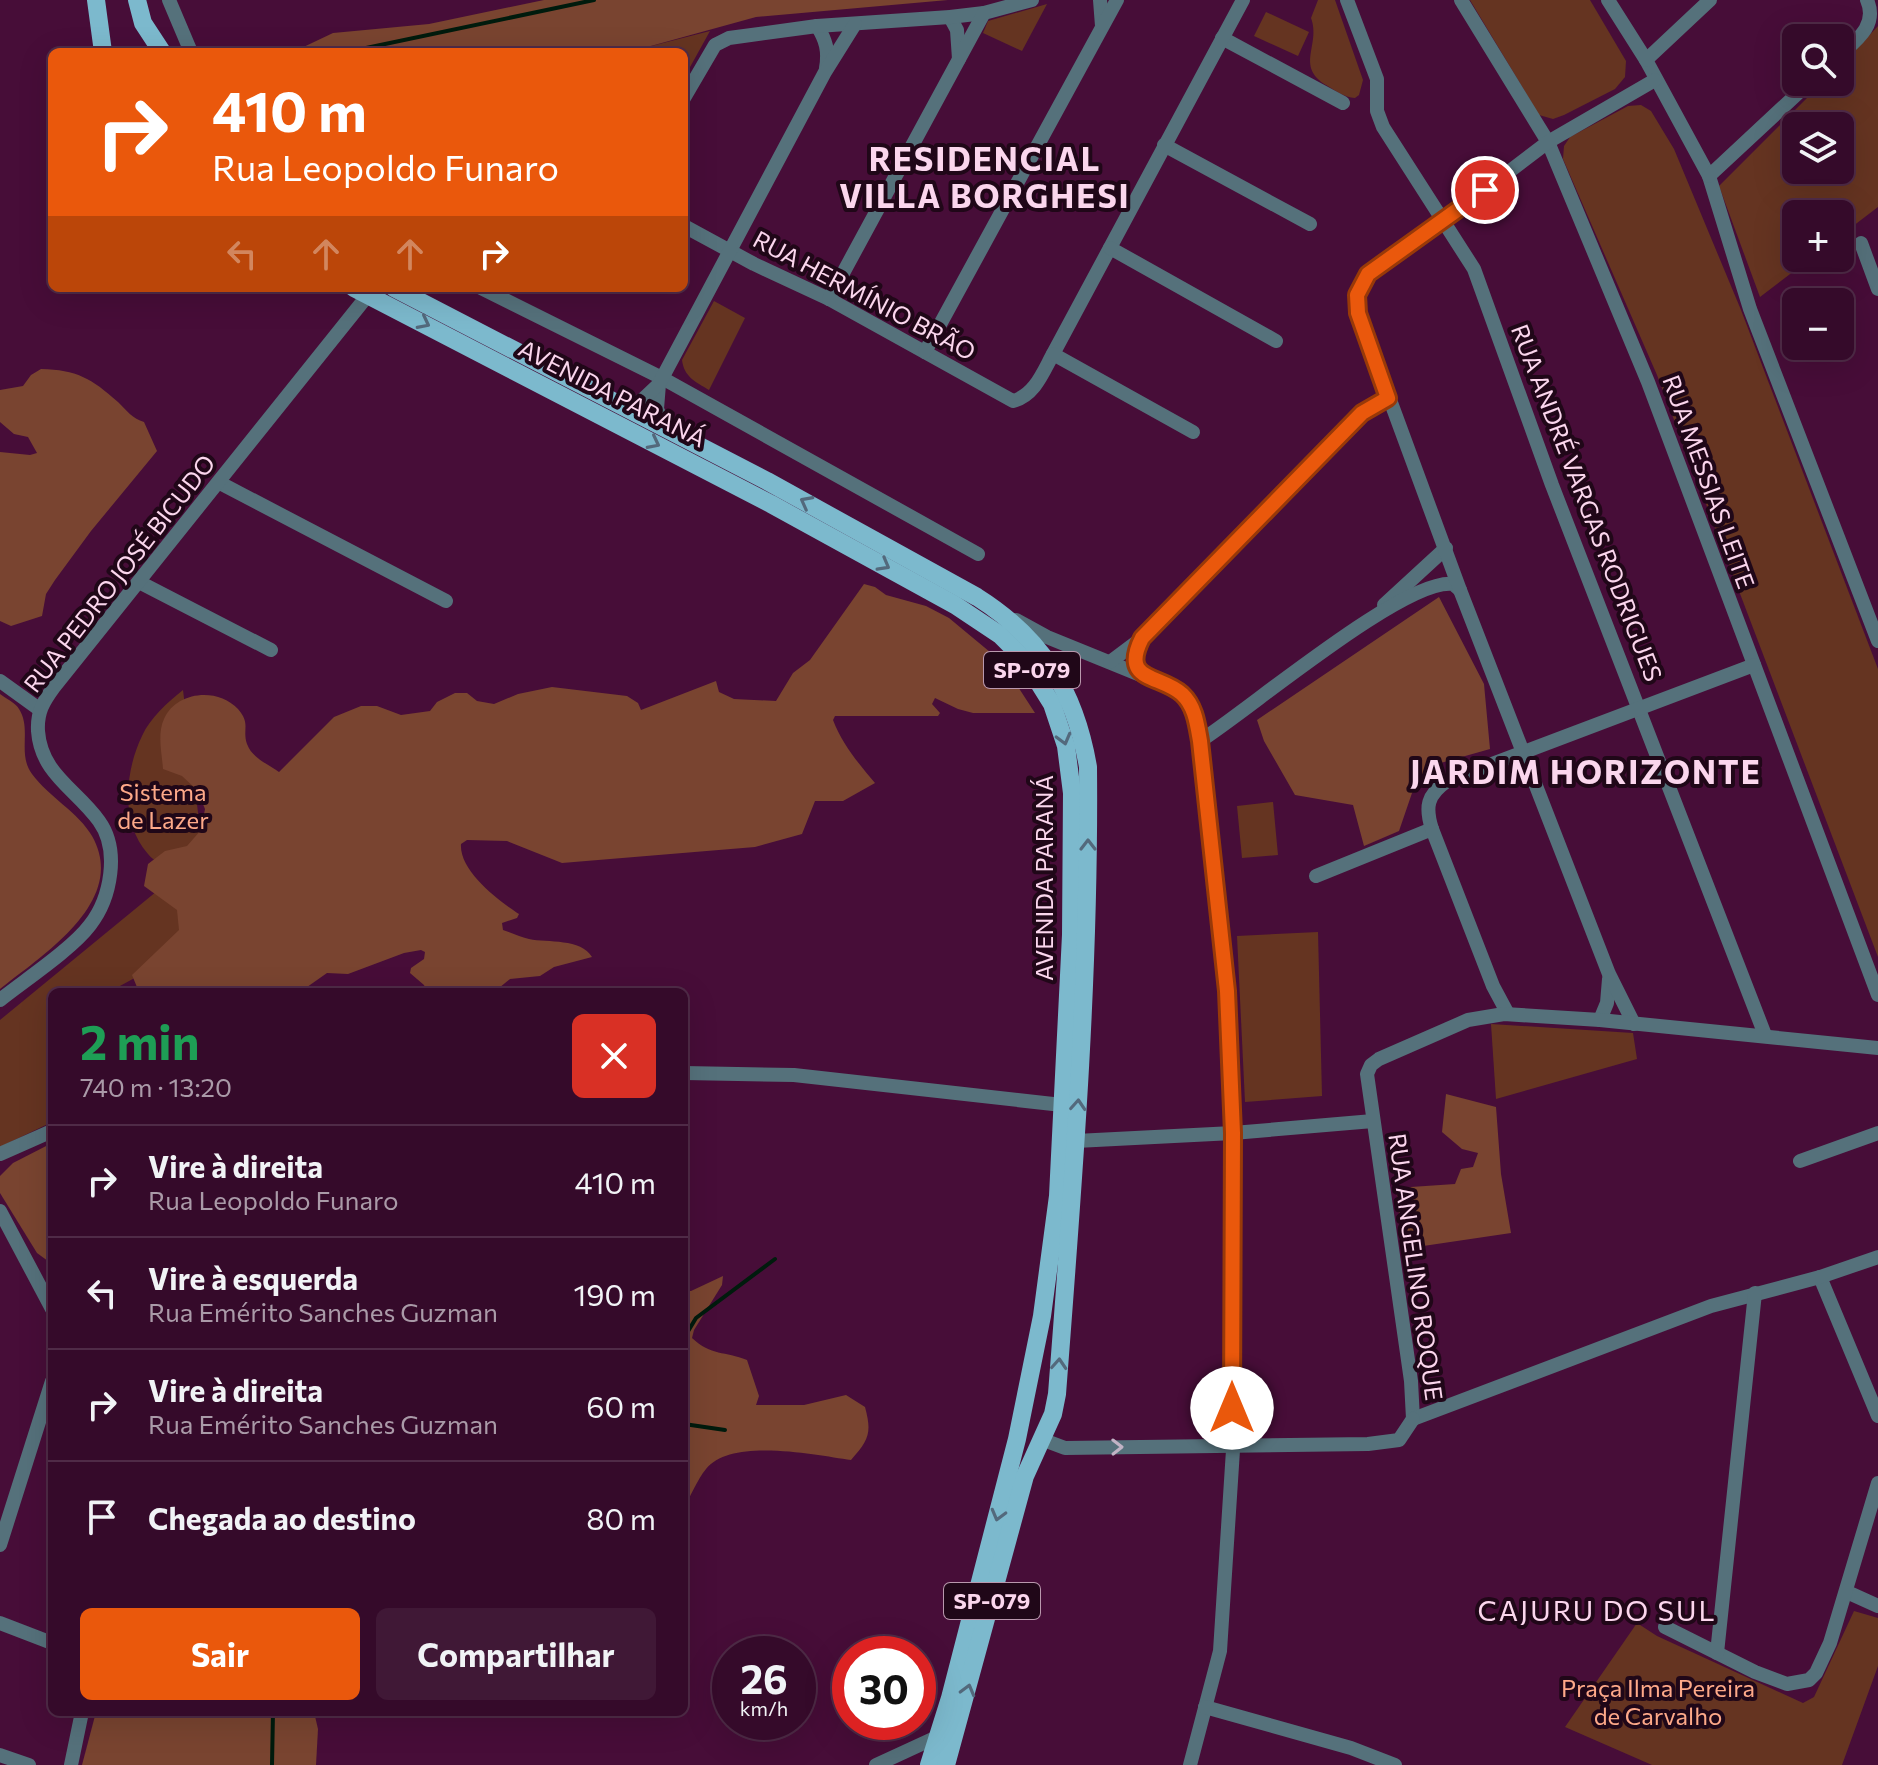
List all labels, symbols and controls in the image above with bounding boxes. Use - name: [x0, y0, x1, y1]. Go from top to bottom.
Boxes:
- map controls: [1782, 24, 1854, 360]
- button: search: [1782, 24, 1854, 96]
- text: 410 m: [212, 75, 367, 144]
- icon: right: [80, 80, 184, 184]
- button: layers: [1782, 112, 1854, 184]
- district label: RESIDENCIAL VILLA BORGHESI: [839, 138, 1131, 215]
- text: Rua Leopoldo Funaro: [212, 144, 559, 188]
- pin: [1451, 156, 1519, 224]
- icon: arrive: [1463, 168, 1507, 212]
- button: +: [1782, 200, 1854, 272]
- street label: RUA HERMÍNIO BRÃO: [749, 224, 981, 366]
- icon: left: [220, 232, 264, 276]
- icon: ahead: [304, 232, 348, 276]
- icon: ahead: [388, 232, 432, 276]
- icon: right: [472, 232, 516, 276]
- button: −: [1782, 288, 1854, 360]
- one-way arrow: [415, 314, 430, 329]
- street label: RUA ANDRÉ VARGAS RODRIGUES: [1506, 320, 1669, 685]
- street label: AVENIDA PARANÁ: [514, 333, 711, 452]
- street label: RUA MESSIAS LEITE: [1657, 371, 1762, 592]
- one-way arrow: [646, 434, 661, 449]
- street label: RUA PEDRO JOSÉ BICUDO: [17, 449, 221, 698]
- one-way arrow: [800, 497, 815, 512]
- one-way arrow: [875, 555, 890, 571]
- road number: SP-079: [984, 652, 1080, 688]
- one-way arrow: [1054, 732, 1071, 746]
- district label: JARDIM HORIZONTE: [1410, 751, 1762, 791]
- street label: AVENIDA PARANÁ: [1029, 775, 1058, 981]
- park label: Sistema de Lazer: [117, 777, 209, 834]
- one-way arrow: [1079, 838, 1097, 851]
- text: 2 min: [80, 1011, 200, 1070]
- button: close: [572, 1014, 656, 1098]
- text: 740 m · 13:20: [80, 1071, 232, 1102]
- one-way arrow: [1069, 1098, 1086, 1111]
- street label: RUA ANGELINO ROQUE: [1383, 1131, 1450, 1402]
- text: Vire à direita: [148, 1147, 323, 1184]
- icon: right: [80, 1159, 124, 1203]
- text: 410 m: [575, 1163, 656, 1200]
- text: Rua Leopoldo Funaro: [148, 1184, 399, 1215]
- text: Vire à esquerda: [148, 1259, 358, 1296]
- icon: left: [80, 1271, 124, 1315]
- text: 190 m: [573, 1275, 656, 1312]
- text: Rua Emérito Sanches Guzman: [148, 1296, 498, 1327]
- one-way arrow: [1050, 1357, 1067, 1370]
- position arrow: [1190, 1366, 1274, 1450]
- text: Vire à direita: [148, 1371, 323, 1408]
- icon: right: [80, 1383, 124, 1427]
- text: 60 m: [586, 1387, 656, 1424]
- text: Rua Emérito Sanches Guzman: [148, 1408, 498, 1439]
- one-way arrow: [1111, 1438, 1124, 1456]
- icon: arrive: [80, 1495, 124, 1539]
- text: Chegada ao destino: [148, 1499, 416, 1536]
- text: 80 m: [586, 1499, 656, 1536]
- one-way arrow: [990, 1508, 1007, 1521]
- road number: SP-079: [944, 1583, 1040, 1619]
- district label: CAJURU DO SUL: [1478, 1593, 1716, 1627]
- button: Sair: [80, 1608, 360, 1700]
- button: Compartilhar: [376, 1608, 656, 1700]
- speed limit sign: 30: [832, 1636, 936, 1740]
- text: 26: [740, 1653, 788, 1702]
- park label: Praça Ilma Pereira de Carvalho: [1561, 1673, 1755, 1730]
- one-way arrow: [959, 1684, 975, 1698]
- text: km/h: [740, 1696, 788, 1720]

